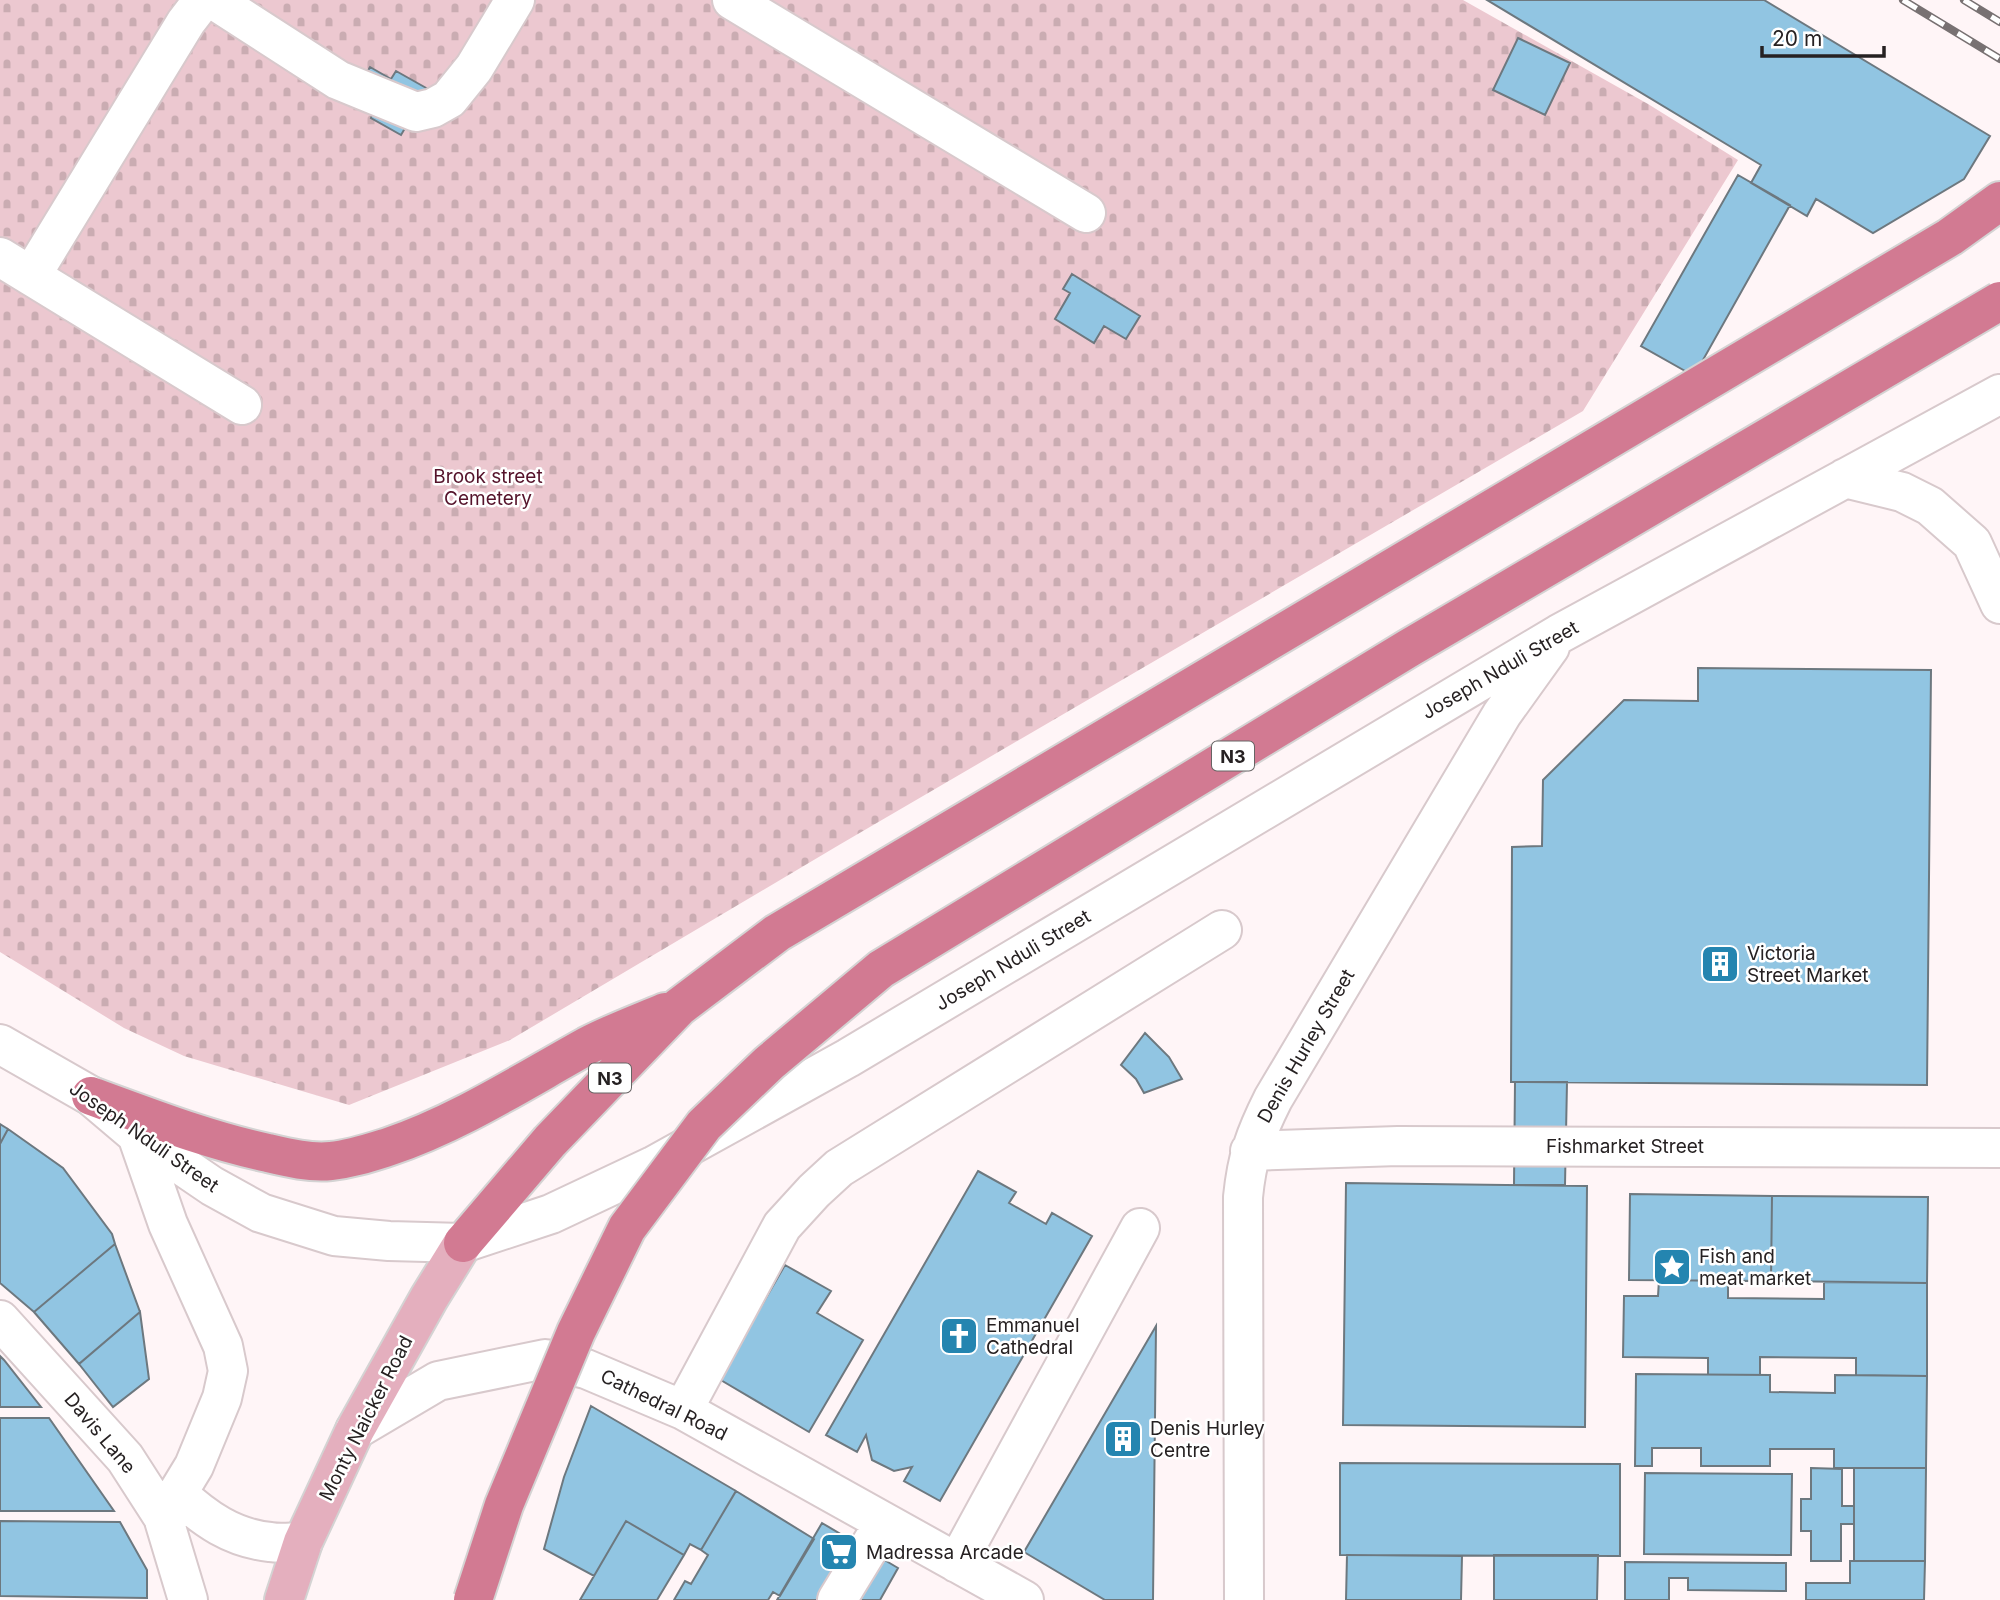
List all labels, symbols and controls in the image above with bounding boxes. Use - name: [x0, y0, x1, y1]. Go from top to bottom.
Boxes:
- scale bar: [1762, 14, 1884, 58]
- text: 20 m: [1772, 26, 1822, 51]
- park label: Brook street Cemetery: [433, 465, 543, 510]
- street label: Joseph Nduli Street: [1418, 616, 1582, 724]
- road number: N3: [1212, 742, 1254, 770]
- street label: Joseph Nduli Street: [931, 905, 1095, 1015]
- place label: Victoria Street Market: [1747, 942, 1869, 987]
- building icon: Victoria Street Market: [1699, 943, 1741, 985]
- street label: Denis Hurley Street: [1253, 965, 1359, 1127]
- road number: N3: [589, 1064, 631, 1092]
- street label: Joseph Nduli Street: [65, 1077, 223, 1197]
- street label: Fishmarket Street: [1546, 1135, 1704, 1158]
- place label: Fish and meat market: [1699, 1245, 1811, 1290]
- place icon: Fish and meat market: [1651, 1246, 1693, 1288]
- place label: Emmanuel Cathedral: [986, 1314, 1080, 1359]
- church icon: Emmanuel Cathedral: [938, 1315, 980, 1357]
- street label: Monty Naicker Road: [314, 1332, 418, 1504]
- street label: Cathedral Road: [597, 1364, 731, 1446]
- street label: Davis Lane: [60, 1388, 140, 1478]
- place label: Denis Hurley Centre: [1150, 1417, 1265, 1462]
- building icon: Denis Hurley Centre: [1102, 1418, 1144, 1460]
- supermarket icon: Madressa Arcade: [818, 1531, 860, 1573]
- place label: Madressa Arcade: [866, 1541, 1024, 1564]

